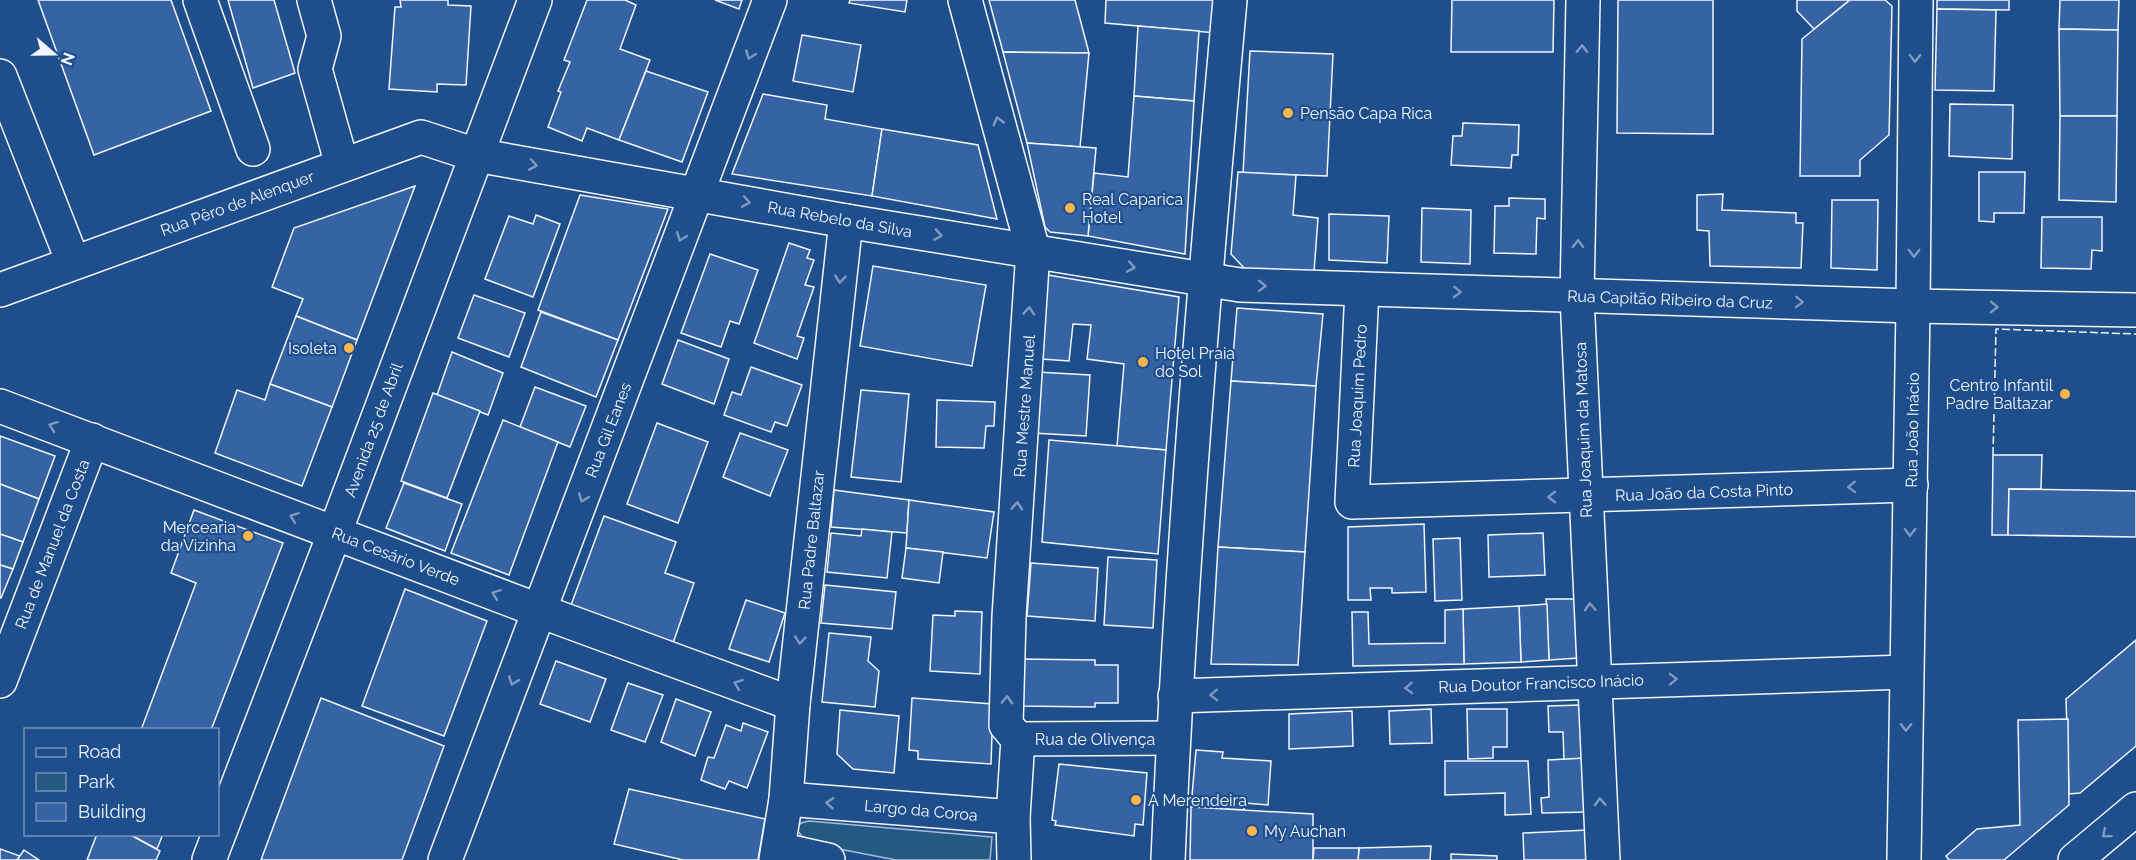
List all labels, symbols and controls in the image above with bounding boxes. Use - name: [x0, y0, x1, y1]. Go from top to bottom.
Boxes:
- north arrow: [24, 24, 84, 84]
- one-way arrow: [1576, 45, 1588, 54]
- one-way arrow: [744, 49, 757, 60]
- text: N: [57, 50, 79, 68]
- one-way arrow: [1909, 54, 1921, 63]
- place label: Pensão Capa Rica: [1300, 104, 1432, 123]
- marker: Pensão Capa Rica: [1281, 106, 1295, 120]
- one-way arrow: [993, 116, 1005, 127]
- one-way arrow: [528, 158, 538, 171]
- street label: Rua Pêro de Alenquer: [158, 167, 317, 240]
- place label: Real Caparica Hotel: [1082, 190, 1183, 227]
- one-way arrow: [741, 196, 751, 208]
- street label: Rua Rebelo da Silva: [766, 197, 914, 242]
- marker: Real Caparica Hotel: [1063, 201, 1077, 215]
- one-way arrow: [933, 228, 943, 241]
- one-way arrow: [676, 231, 688, 242]
- one-way arrow: [1572, 240, 1584, 249]
- one-way arrow: [1908, 249, 1920, 258]
- one-way arrow: [1126, 260, 1135, 272]
- one-way arrow: [834, 274, 847, 283]
- one-way arrow: [1258, 280, 1267, 292]
- one-way arrow: [1453, 286, 1462, 299]
- street label: Rua Capitão Ribeiro da Cruz: [1567, 286, 1773, 313]
- one-way arrow: [1795, 296, 1804, 309]
- one-way arrow: [1990, 301, 1999, 313]
- one-way arrow: [1023, 307, 1036, 316]
- street label: Rua Joaquim Pedro: [1344, 324, 1371, 468]
- street label: Rua Mestre Manuel: [1010, 333, 1039, 478]
- place label: Isoleta: [288, 339, 337, 358]
- marker: Isoleta: [342, 341, 356, 355]
- street label: Rua Joaquim da Matosa: [1571, 342, 1596, 518]
- place label: Hotel Praia do Sol: [1155, 344, 1235, 381]
- marker: Hotel Praia do Sol: [1136, 355, 1150, 369]
- street label: Avenida 25 de Abril: [340, 360, 407, 500]
- street label: Rua João Inácio: [1902, 372, 1923, 488]
- place label: Centro Infantil Padre Baltazar: [1946, 376, 2054, 413]
- street label: Rua Gil Eanes: [582, 380, 635, 480]
- marker: Centro Infantil Padre Baltazar: [2058, 387, 2072, 401]
- one-way arrow: [48, 420, 59, 433]
- street label: Rua de Manuel da Costa: [11, 457, 94, 632]
- street label: Rua Padre Baltazar: [795, 469, 828, 611]
- street label: Rua João da Costa Pinto: [1615, 480, 1793, 505]
- one-way arrow: [1848, 481, 1857, 494]
- one-way arrow: [1548, 491, 1557, 503]
- one-way arrow: [577, 493, 590, 503]
- one-way arrow: [1011, 501, 1024, 510]
- one-way arrow: [290, 512, 301, 524]
- place label: Mercearia da Vizinha: [161, 518, 236, 555]
- street label: Rua Cesário Verde: [329, 523, 462, 590]
- one-way arrow: [1903, 528, 1916, 537]
- marker: Mercearia da Vizinha: [241, 529, 255, 543]
- one-way arrow: [491, 589, 502, 602]
- one-way arrow: [1584, 602, 1597, 611]
- one-way arrow: [794, 635, 807, 644]
- street label: Rua Doutor Francisco Inácio: [1438, 670, 1644, 697]
- one-way arrow: [1669, 673, 1678, 685]
- one-way arrow: [508, 675, 521, 685]
- one-way arrow: [733, 679, 744, 691]
- one-way arrow: [1405, 682, 1414, 694]
- one-way arrow: [1210, 689, 1219, 701]
- one-way arrow: [1000, 696, 1013, 705]
- one-way arrow: [1899, 723, 1912, 732]
- legend: [24, 728, 219, 836]
- street label: Rua de Olivença: [1035, 730, 1155, 749]
- text: Road: [78, 741, 121, 762]
- text: Park: [78, 771, 115, 792]
- place label: A Merendeira: [1148, 791, 1247, 810]
- marker: A Merendeira: [1129, 793, 1143, 807]
- street label: Largo da Coroa: [863, 796, 978, 825]
- one-way arrow: [825, 797, 834, 810]
- one-way arrow: [1593, 797, 1606, 806]
- text: Building: [78, 801, 146, 822]
- place label: My Auchan: [1264, 822, 1346, 841]
- marker: My Auchan: [1245, 824, 1259, 838]
- one-way arrow: [2101, 827, 2112, 838]

